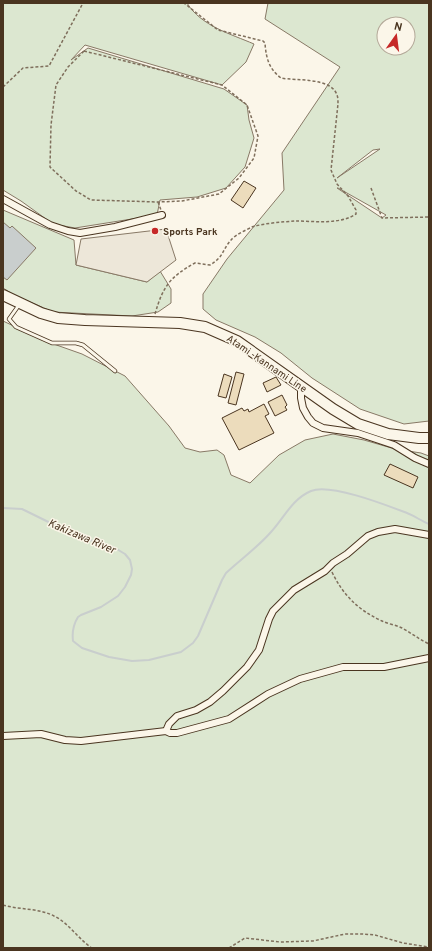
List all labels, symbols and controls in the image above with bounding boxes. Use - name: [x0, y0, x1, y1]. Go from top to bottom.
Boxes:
- north arrow: [376, 16, 416, 56]
- text: N: [393, 20, 404, 35]
- marker: Sports Park: [150, 226, 160, 236]
- place label: Sports Park: [163, 226, 218, 239]
- street label: Atami -Kannami Line: [223, 332, 309, 396]
- water label: Kakizawa River: [46, 516, 118, 558]

